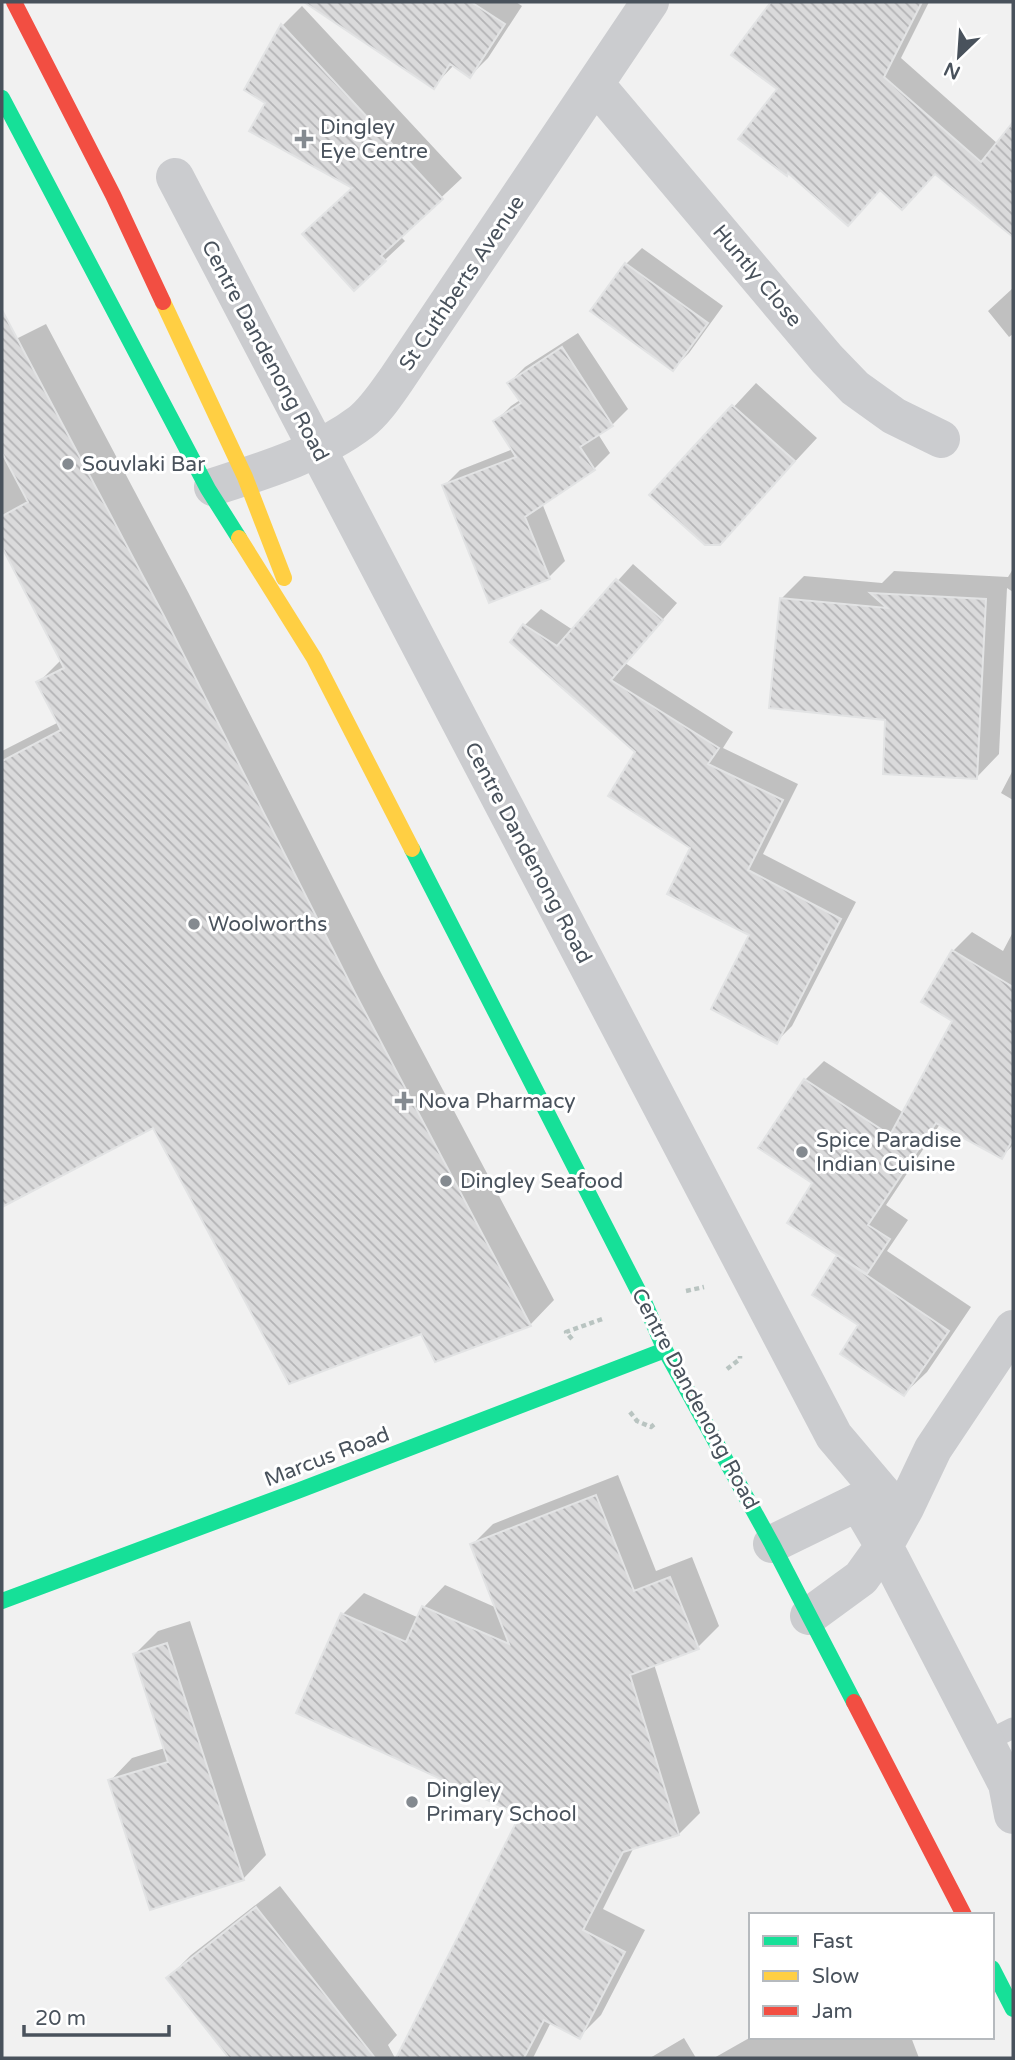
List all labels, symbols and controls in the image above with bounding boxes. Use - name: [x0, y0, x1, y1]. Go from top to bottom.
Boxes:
- north arrow: [924, 21, 994, 91]
- text: N: [941, 57, 964, 84]
- place label: Dingley Eye Centre: [320, 115, 428, 164]
- marker: Dingley Eye Centre: [294, 129, 314, 149]
- street label: St Cuthberts Avenue: [394, 191, 530, 375]
- street label: Huntly Close: [707, 220, 807, 332]
- street label: Centre Dandenong Road: [196, 236, 334, 466]
- place label: Souvlaki Bar: [82, 452, 205, 477]
- marker: Souvlaki Bar: [60, 456, 76, 472]
- street label: Centre Dandenong Road: [459, 738, 597, 968]
- place label: Woolworths: [208, 912, 327, 937]
- marker: Woolworths: [186, 916, 202, 932]
- place label: Nova Pharmacy: [418, 1089, 576, 1114]
- marker: Nova Pharmacy: [396, 1093, 412, 1109]
- place label: Spice Paradise Indian Cuisine: [816, 1128, 961, 1177]
- marker: Spice Paradise Indian Cuisine: [794, 1144, 810, 1160]
- place label: Dingley Seafood: [460, 1169, 623, 1194]
- marker: Dingley Seafood: [438, 1173, 454, 1189]
- street label: Centre Dandenong Road: [626, 1284, 764, 1514]
- street label: Marcus Road: [261, 1422, 393, 1492]
- place label: Dingley Primary School: [426, 1778, 577, 1827]
- marker: Dingley Primary School: [404, 1794, 420, 1810]
- legend: [749, 1913, 994, 2039]
- text: Fast: [812, 1929, 853, 1954]
- text: Slow: [812, 1964, 860, 1989]
- scale bar: [24, 1994, 170, 2038]
- text: Jam: [812, 1999, 853, 2024]
- text: 20 m: [35, 2006, 86, 2031]

